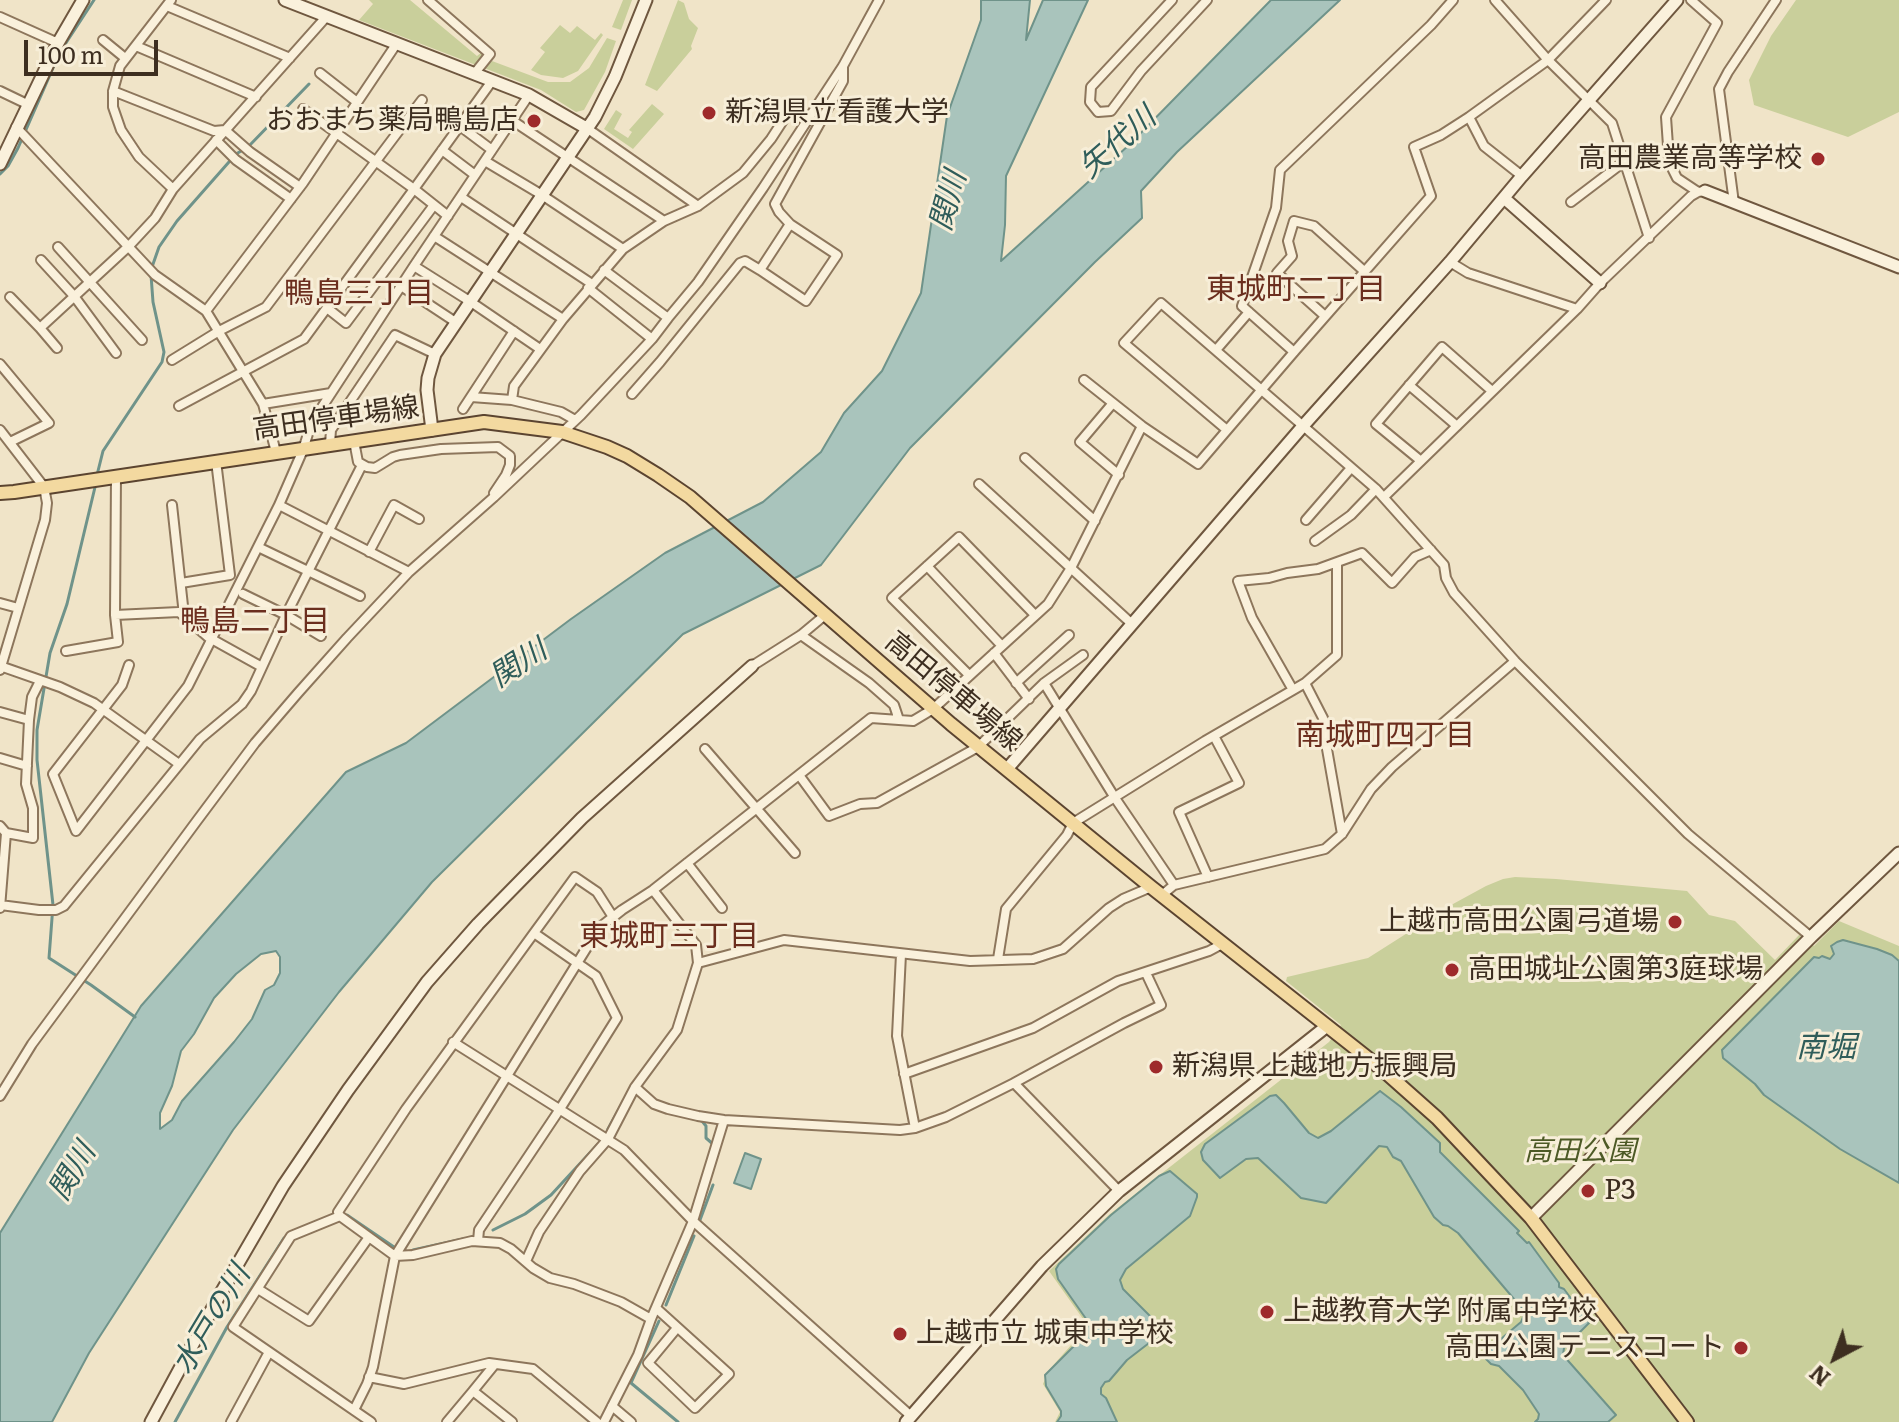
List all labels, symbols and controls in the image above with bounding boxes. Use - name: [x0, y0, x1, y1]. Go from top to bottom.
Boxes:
- scale bar: [28, 24, 162, 74]
- text: 100 m: [38, 36, 104, 71]
- place label: 新潟県立看護大学: [725, 96, 949, 130]
- water label: 矢代川: [1072, 100, 1164, 186]
- place label: おおまち薬局鴨島店: [266, 104, 518, 138]
- marker: 新潟県立看護大学: [700, 104, 718, 122]
- marker: おおまち薬局鴨島店: [525, 112, 543, 130]
- place label: 高田農業高等学校: [1578, 142, 1802, 176]
- marker: 高田農業高等学校: [1809, 150, 1827, 168]
- water label: 関川: [923, 167, 975, 235]
- district label: 東城町二丁目: [1206, 272, 1386, 308]
- district label: 鴨島三丁目: [284, 276, 434, 312]
- street label: 高田停車場線: [250, 391, 422, 447]
- district label: 鴨島二丁目: [180, 604, 330, 640]
- street label: 高田停車場線: [878, 625, 1028, 759]
- water label: 関川: [484, 633, 554, 695]
- district label: 南城町四丁目: [1295, 718, 1475, 754]
- place label: 上越市高田公園弓道場: [1379, 905, 1659, 939]
- marker: 上越市高田公園弓道場: [1666, 913, 1684, 931]
- district label: 東城町三丁目: [579, 919, 759, 955]
- place label: 高田城址公園第3庭球場: [1468, 953, 1763, 987]
- marker: 高田城址公園第3庭球場: [1443, 961, 1461, 979]
- water label: 南堀: [1796, 1030, 1856, 1066]
- place label: 新潟県 上越地方振興局: [1172, 1050, 1458, 1084]
- marker: 新潟県 上越地方振興局: [1147, 1058, 1165, 1076]
- park label: 高田公園: [1524, 1135, 1636, 1169]
- water label: 関川: [42, 1137, 104, 1207]
- place label: P3: [1604, 1174, 1636, 1208]
- marker: P3: [1579, 1182, 1597, 1200]
- water label: 水戸の川: [166, 1259, 258, 1381]
- place label: 上越教育大学 附属中学校: [1283, 1295, 1597, 1329]
- marker: 上越教育大学 附属中学校: [1258, 1303, 1276, 1321]
- place label: 上越市立 城東中学校: [916, 1317, 1174, 1351]
- north arrow: [1795, 1318, 1875, 1398]
- marker: 上越市立 城東中学校: [891, 1325, 909, 1343]
- place label: 高田公園テニスコート: [1445, 1331, 1725, 1365]
- marker: 高田公園テニスコート: [1732, 1339, 1750, 1357]
- text: N: [1801, 1358, 1837, 1395]

